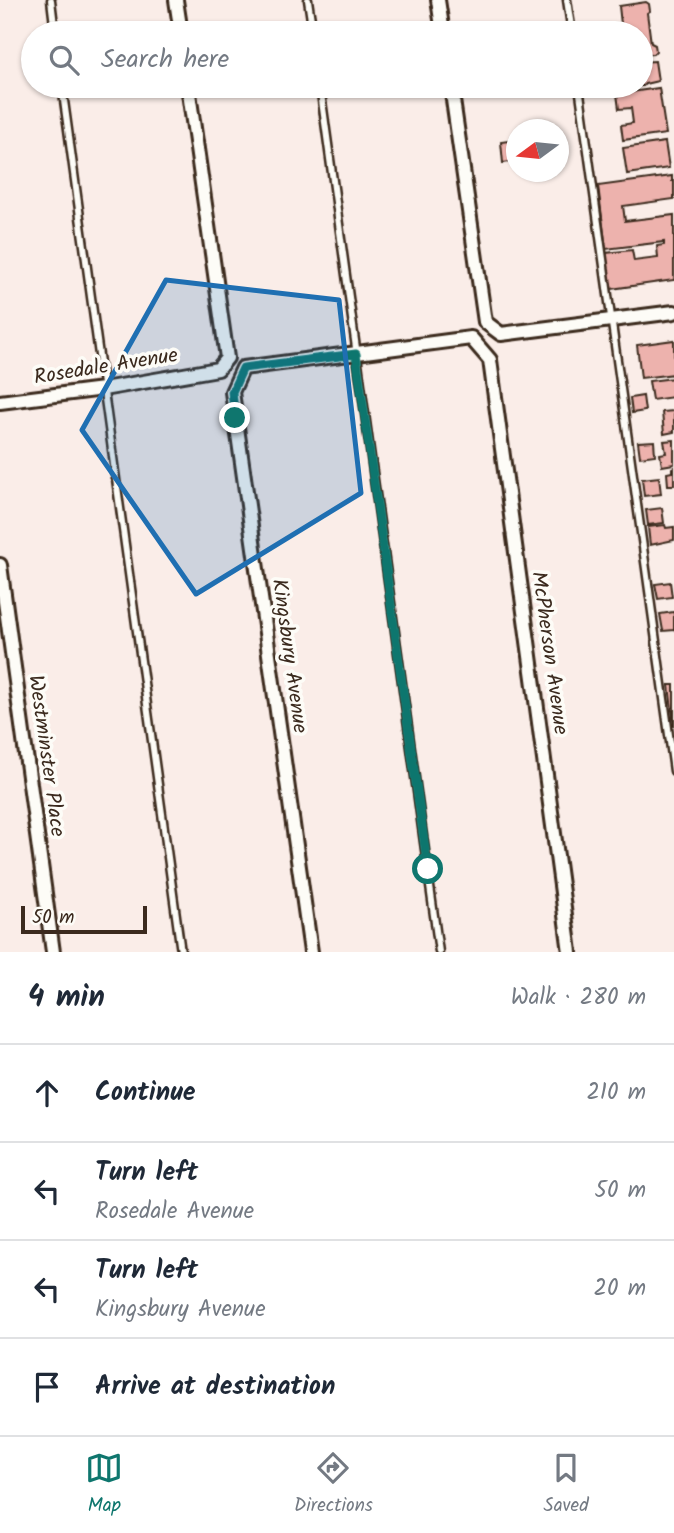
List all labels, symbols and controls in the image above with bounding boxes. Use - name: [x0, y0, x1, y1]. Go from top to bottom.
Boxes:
- search box: [21, 21, 653, 98]
- text: Search here: [101, 39, 229, 81]
- icon: search: [45, 41, 83, 79]
- north arrow: [506, 119, 569, 182]
- street label: Rosedale Avenue: [32, 339, 181, 395]
- route end: [219, 402, 250, 433]
- street label: McPherson Avenue: [521, 569, 577, 737]
- street label: Kingsbury Avenue: [262, 577, 316, 736]
- street label: Westminster Place: [18, 673, 74, 840]
- route start: [412, 853, 443, 884]
- scale bar: [21, 903, 147, 935]
- text: 50 m: [32, 903, 74, 933]
- text: 4 min: [28, 974, 105, 1022]
- text: Walk · 280 m: [511, 980, 646, 1016]
- text: Continue: [95, 1072, 196, 1114]
- icon: ahead: [28, 1074, 66, 1112]
- text: 210 m: [586, 1075, 646, 1111]
- text: Turn left: [95, 1152, 198, 1194]
- icon: left: [28, 1172, 66, 1210]
- text: 50 m: [595, 1173, 646, 1209]
- text: Rosedale Avenue: [95, 1194, 254, 1230]
- text: Turn left: [95, 1250, 198, 1292]
- icon: left: [28, 1270, 66, 1308]
- text: 20 m: [594, 1271, 646, 1307]
- text: Kingsbury Avenue: [95, 1292, 266, 1328]
- text: Arrive at destination: [95, 1366, 335, 1408]
- icon: arrive: [28, 1368, 66, 1406]
- tab: Map: [85, 1449, 123, 1521]
- tab: Directions: [294, 1449, 373, 1521]
- tab: Saved: [544, 1449, 589, 1521]

